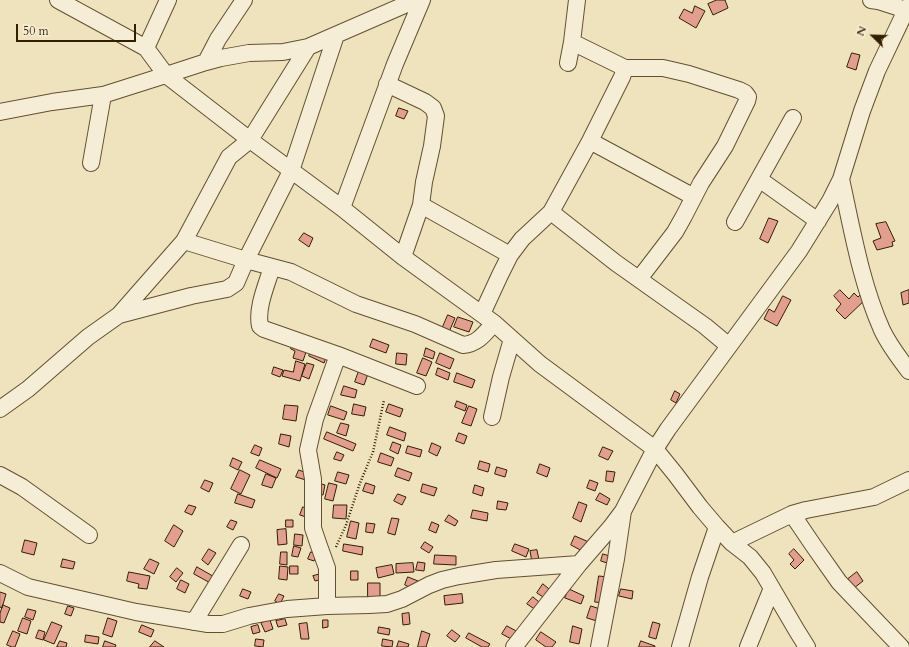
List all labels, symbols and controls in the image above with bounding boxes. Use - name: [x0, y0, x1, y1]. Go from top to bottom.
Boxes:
- scale bar: [18, 16, 138, 42]
- north arrow: [853, 16, 893, 56]
- text: 50 m: [23, 23, 49, 39]
- text: N: [853, 24, 870, 38]

